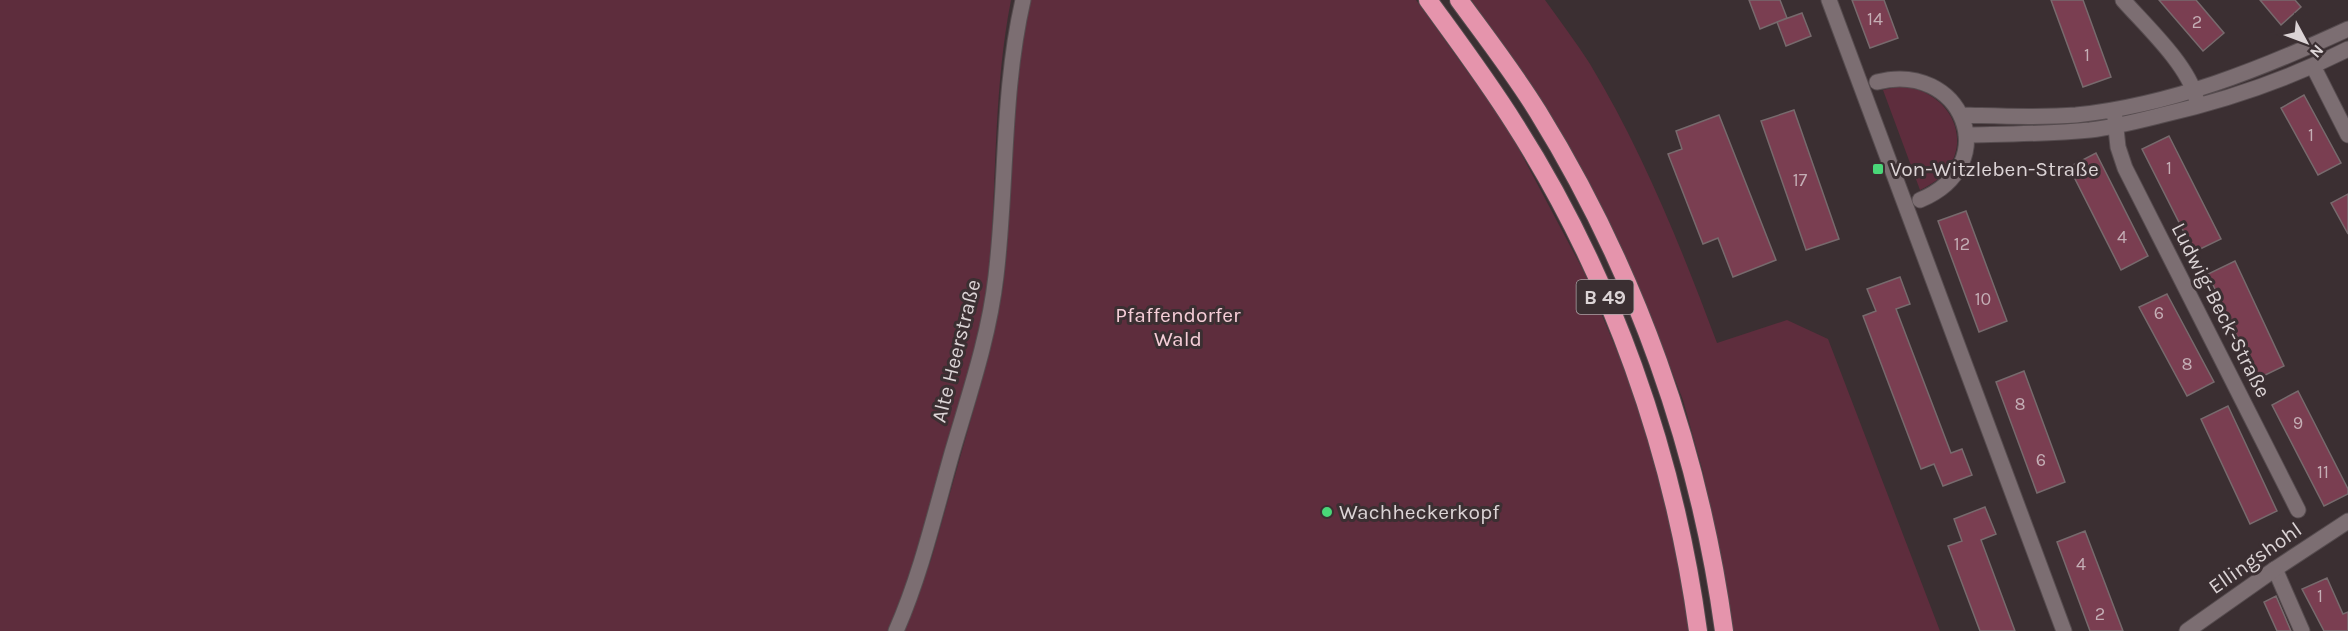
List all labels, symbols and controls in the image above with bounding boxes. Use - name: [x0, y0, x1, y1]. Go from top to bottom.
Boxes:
- house number: 14: [1867, 8, 1883, 30]
- house number: 2: [2192, 11, 2202, 33]
- north arrow: [2276, 12, 2336, 72]
- text: N: [2306, 41, 2328, 62]
- house number: 1: [2084, 44, 2090, 66]
- house number: 1: [2308, 124, 2314, 146]
- place label: Von-Witzleben-Straße: [1890, 157, 2099, 181]
- house number: 1: [2166, 157, 2172, 179]
- marker: Von-Witzleben-Straße: [1871, 162, 1885, 176]
- house number: 17: [1793, 169, 1808, 191]
- street label: Ludwig-Beck-Straße: [2167, 219, 2275, 401]
- house number: 4: [2117, 226, 2127, 248]
- house number: 12: [1954, 233, 1970, 255]
- street label: Alte Heerstraße: [927, 277, 985, 425]
- road number: B 49: [1576, 280, 1634, 314]
- house number: 10: [1975, 288, 1991, 310]
- house number: 6: [2154, 302, 2164, 324]
- park label: Pfaffendorfer Wald: [1115, 303, 1241, 351]
- house number: 8: [2181, 353, 2193, 375]
- house number: 8: [2014, 393, 2026, 415]
- house number: 9: [2293, 412, 2303, 434]
- house number: 6: [2036, 449, 2046, 471]
- house number: 11: [2317, 461, 2329, 483]
- place label: Wachheckerkopf: [1339, 500, 1500, 524]
- marker: Wachheckerkopf: [1320, 505, 1334, 519]
- street label: Ellingshohl: [2204, 517, 2306, 599]
- house number: 4: [2076, 553, 2086, 575]
- house number: 1: [2317, 585, 2323, 607]
- house number: 2: [2095, 603, 2105, 625]

